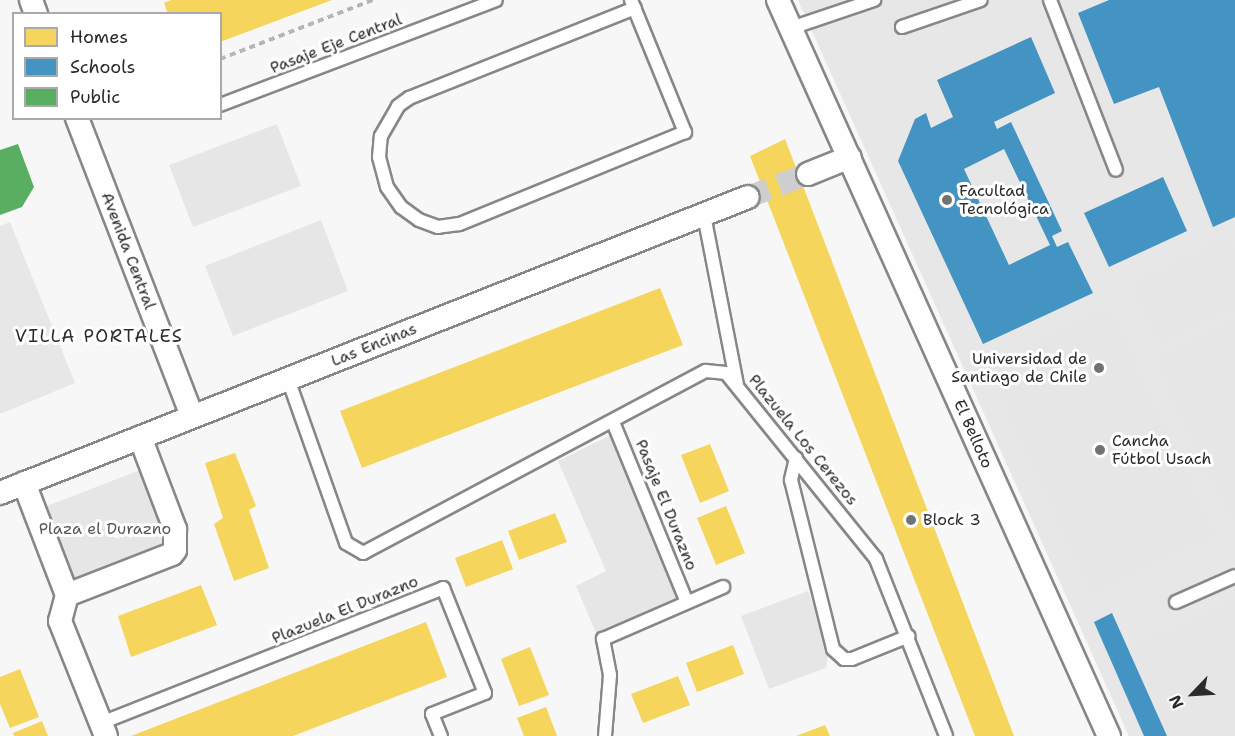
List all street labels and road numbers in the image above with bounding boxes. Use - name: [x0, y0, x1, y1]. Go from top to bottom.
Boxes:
- street label: Pasaje Eje Central: [267, 10, 405, 78]
- street label: Avenida Central: [97, 190, 159, 312]
- street label: Las Encinas: [328, 319, 420, 371]
- street label: Plazuela Los Cerezos: [744, 371, 862, 509]
- street label: El Belloto: [949, 397, 997, 471]
- street label: Pasaje El Durazno: [631, 437, 701, 573]
- street label: Plazuela El Durazno: [269, 572, 421, 648]

